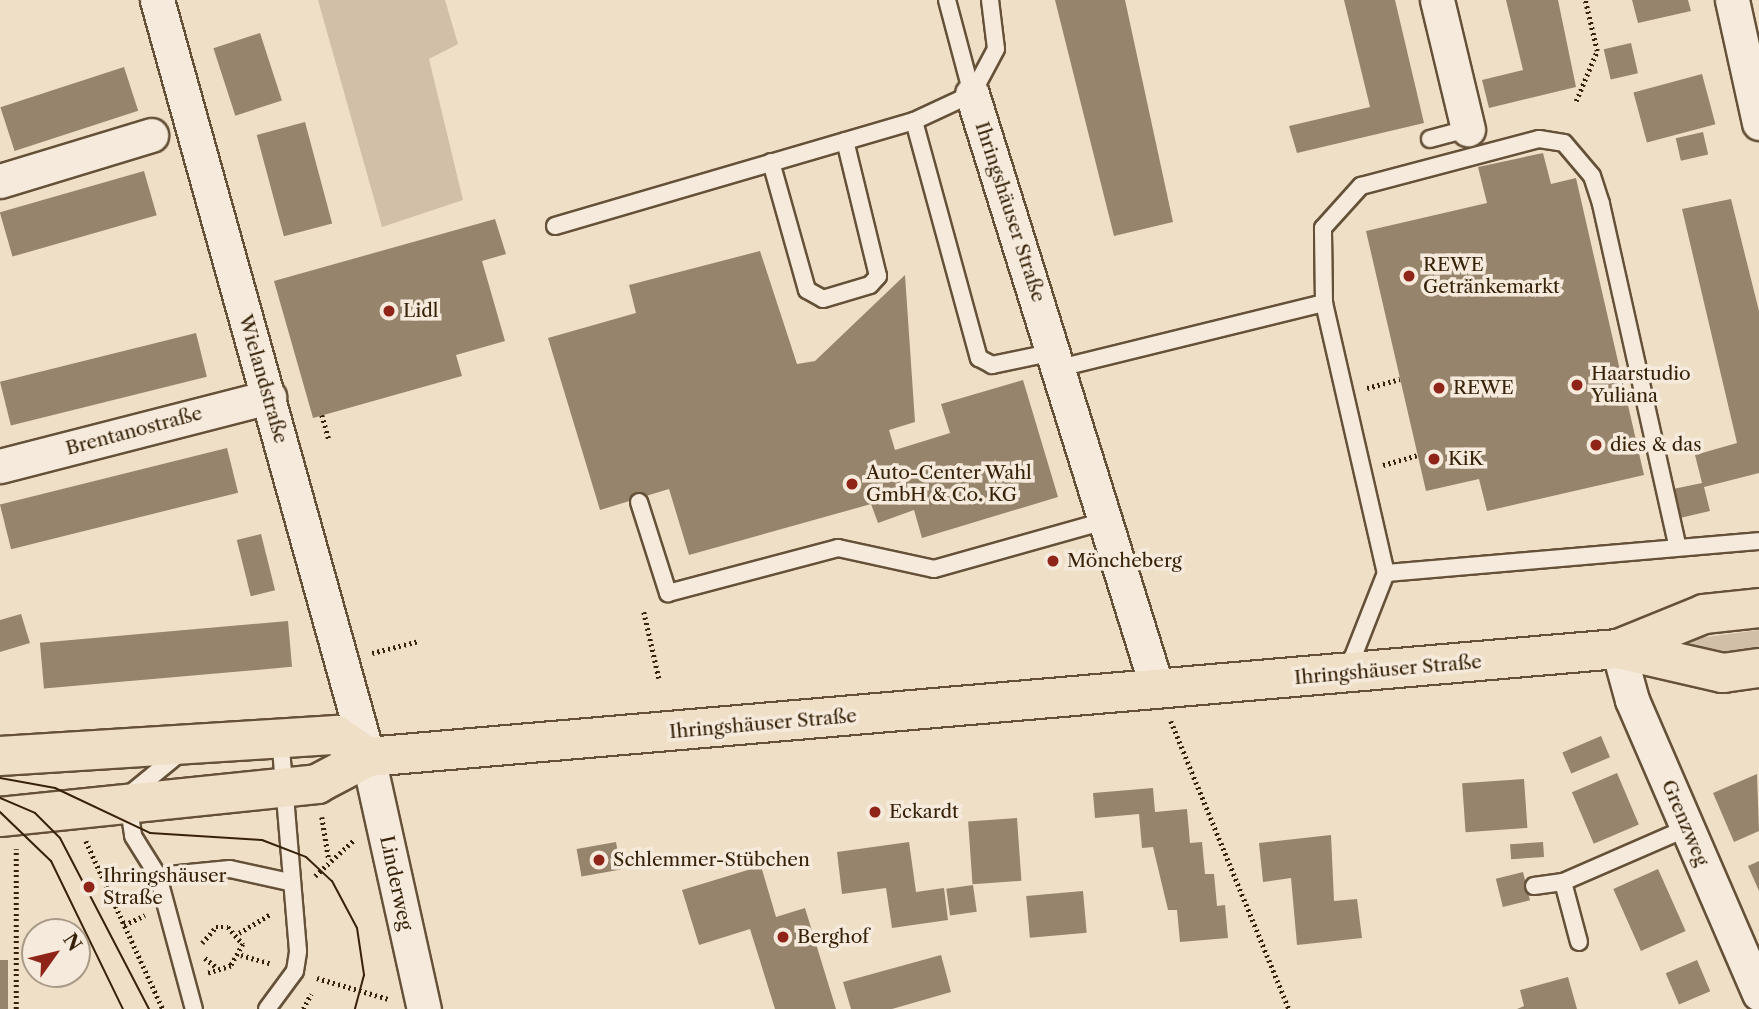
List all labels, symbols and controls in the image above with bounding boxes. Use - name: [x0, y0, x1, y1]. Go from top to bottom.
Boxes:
- street label: Ihringshäuser Straße: [970, 119, 1050, 305]
- place label: REWE Getränkemarkt: [1423, 254, 1560, 298]
- marker: REWE Getränkemarkt: [1401, 268, 1417, 284]
- place label: Lidl: [403, 300, 438, 322]
- marker: Lidl: [381, 303, 397, 319]
- street label: Wielandstraße: [234, 312, 292, 446]
- place label: Haarstudio Yuliana: [1591, 363, 1691, 407]
- place label: REWE: [1453, 377, 1514, 399]
- marker: Haarstudio Yuliana: [1569, 377, 1585, 393]
- marker: REWE: [1431, 380, 1447, 396]
- street label: Brentanostraße: [63, 402, 205, 460]
- place label: dies & das: [1610, 434, 1702, 456]
- marker: dies & das: [1588, 437, 1604, 453]
- place label: KiK: [1448, 448, 1483, 470]
- marker: KiK: [1426, 451, 1442, 467]
- place label: Auto-Center Wahl GmbH & Co. KG: [866, 462, 1033, 506]
- marker: Auto-Center Wahl GmbH & Co. KG: [844, 476, 860, 492]
- place label: Möncheberg: [1067, 550, 1182, 572]
- marker: Möncheberg: [1045, 553, 1061, 569]
- street label: Ihringshäuser Straße: [1293, 650, 1483, 690]
- street label: Ihringshäuser Straße: [668, 704, 858, 744]
- street label: Grenzweg: [1657, 777, 1713, 869]
- place label: Eckardt: [889, 801, 959, 823]
- marker: Eckardt: [867, 804, 883, 820]
- street label: Linderweg: [375, 834, 417, 932]
- place label: Schlemmer-Stübchen: [613, 849, 810, 871]
- marker: Schlemmer-Stübchen: [591, 852, 607, 868]
- place label: Ihringshäuser Straße: [103, 865, 227, 909]
- marker: Ihringshäuser Straße: [81, 879, 97, 895]
- north arrow: [21, 918, 91, 988]
- place label: Berghof: [797, 926, 869, 948]
- text: N: [58, 929, 86, 955]
- marker: Berghof: [775, 929, 791, 945]

